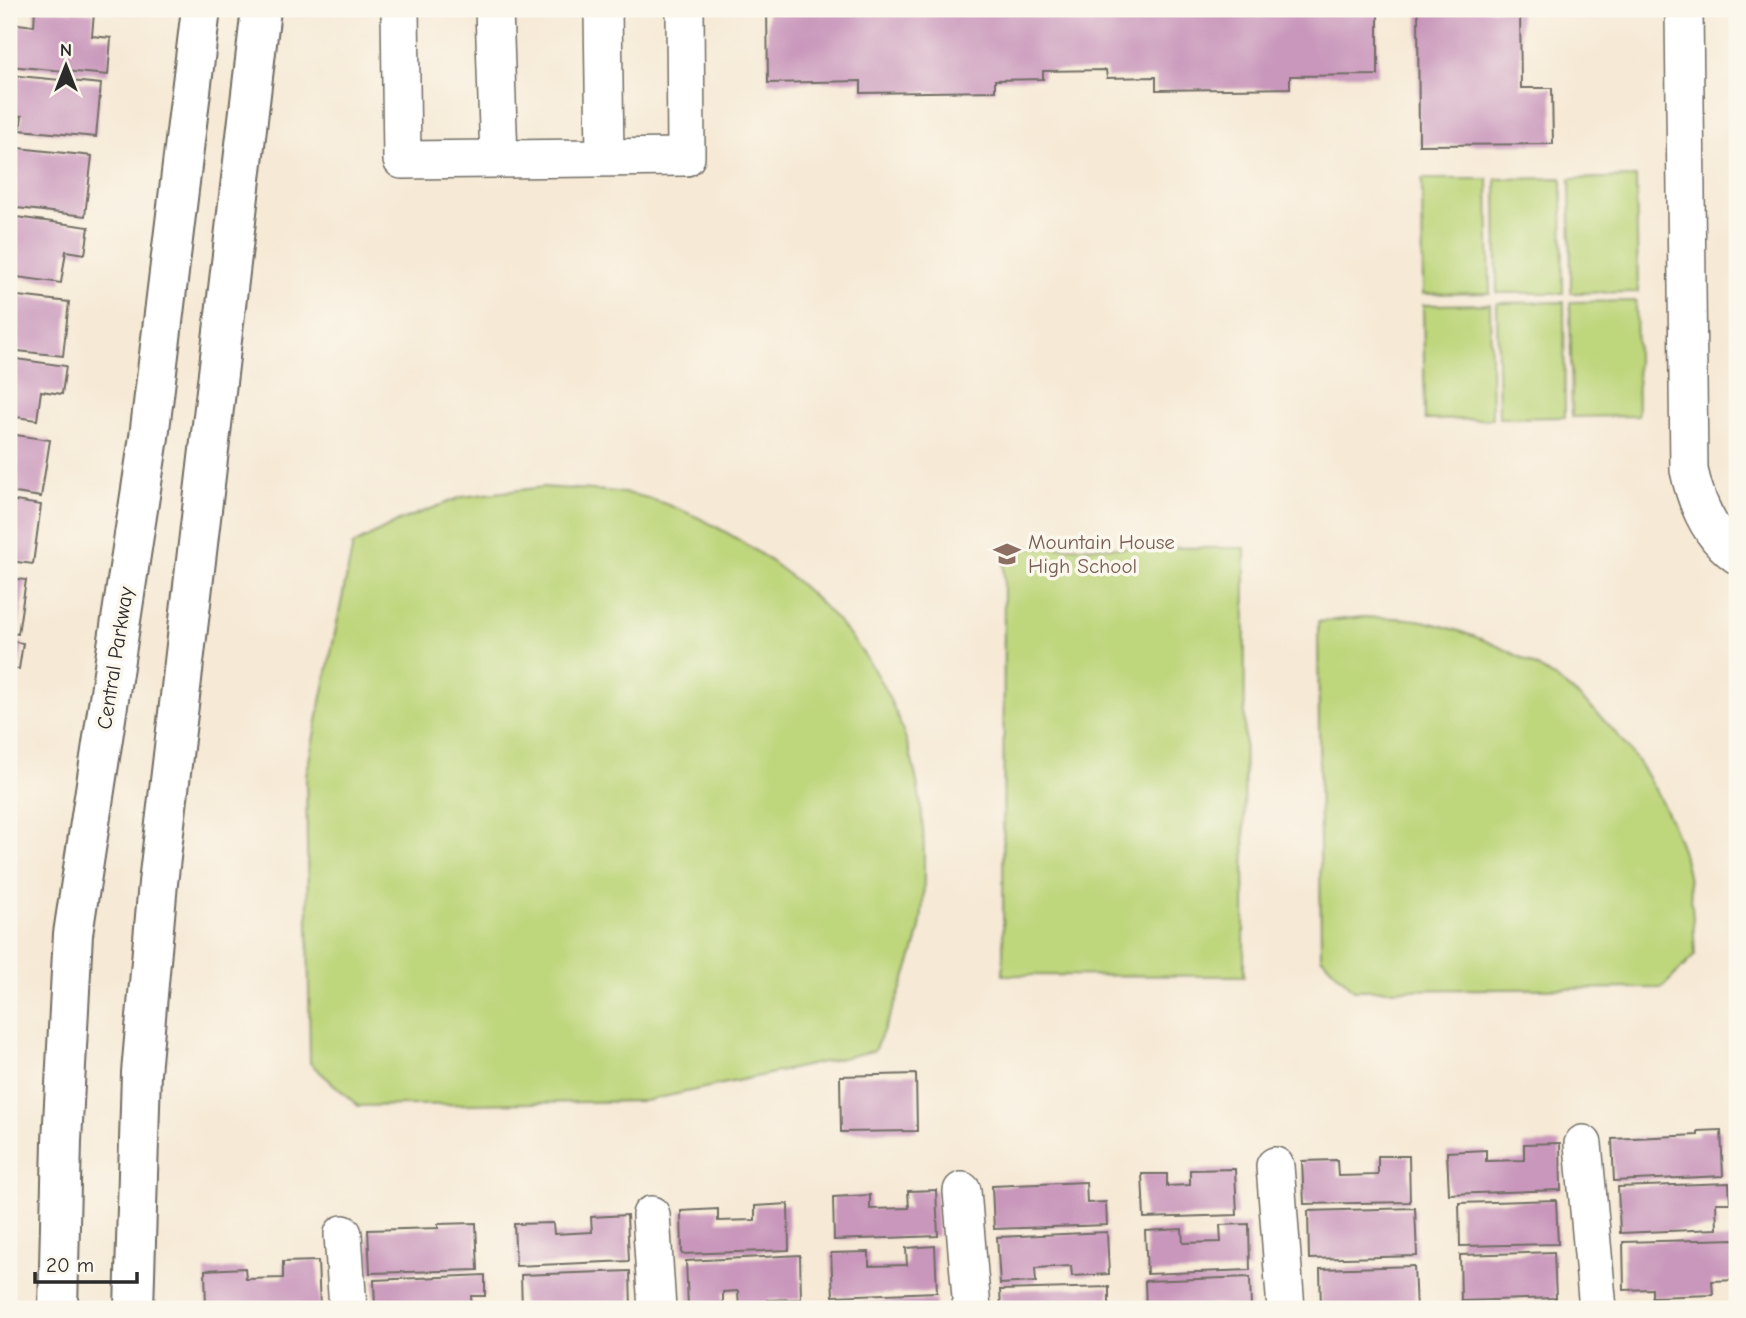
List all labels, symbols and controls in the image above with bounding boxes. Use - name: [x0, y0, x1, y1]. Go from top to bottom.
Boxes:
- north arrow: [32, 32, 102, 102]
- text: N: [60, 39, 72, 61]
- place label: Mountain House High School: [1028, 530, 1175, 578]
- school or university icon: Mountain House High School: [992, 539, 1022, 569]
- street label: Central Parkway: [92, 584, 138, 731]
- scale bar: [35, 1241, 136, 1285]
- text: 20 m: [46, 1253, 94, 1277]

